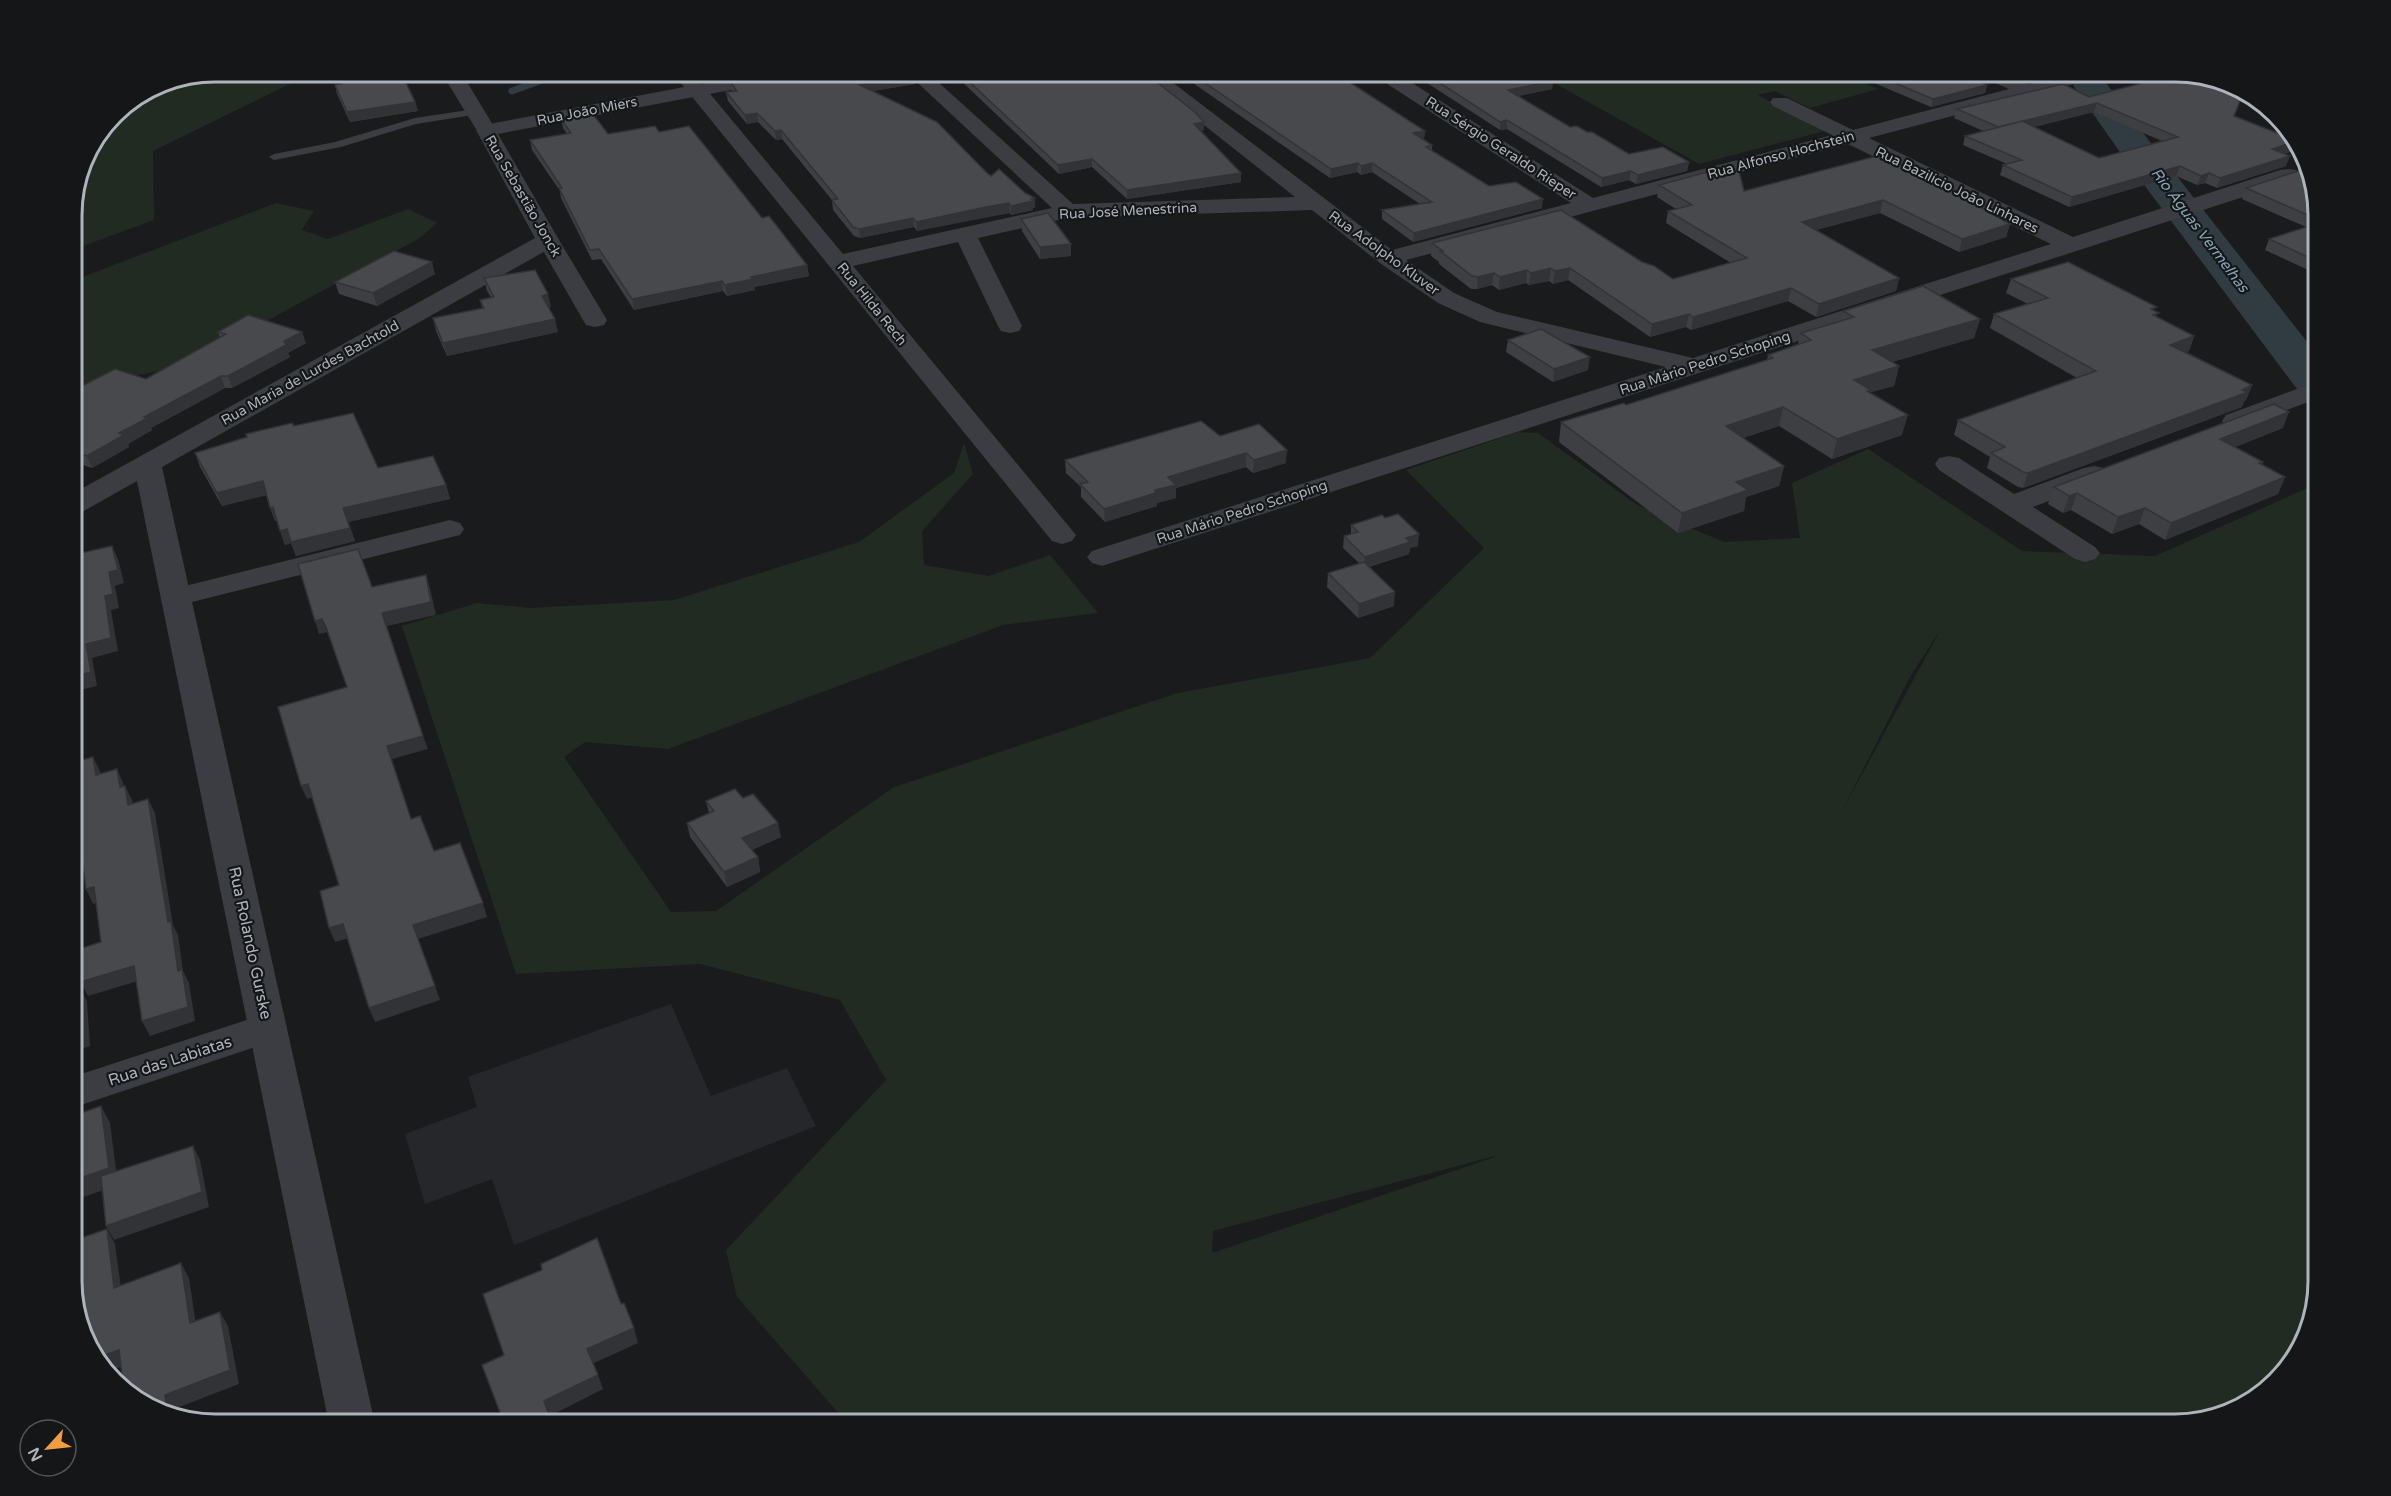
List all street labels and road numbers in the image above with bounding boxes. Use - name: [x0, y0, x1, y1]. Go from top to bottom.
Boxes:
- street label: Rua João Miers: [535, 93, 639, 129]
- street label: Rua Sérgio Geraldo Rieper: [1423, 93, 1580, 203]
- street label: Rua Alfonso Hochstein: [1706, 127, 1856, 183]
- street label: Rua Sebastião Jonck: [481, 132, 565, 260]
- street label: Rua Bazilício João Linhares: [1873, 143, 2042, 237]
- street label: Rua José Menestrina: [1059, 199, 1197, 223]
- street label: Rua Adolpho Kluver: [1325, 207, 1443, 299]
- street label: Rua Hilda Rech: [833, 259, 911, 349]
- street label: Rua Maria de Lurdes Bachtold: [218, 317, 402, 429]
- street label: Rua Mário Pedro Schoping: [1617, 327, 1793, 399]
- street label: Rua Mário Pedro Schoping: [1154, 476, 1330, 548]
- street label: Rua Rolando Gurske: [224, 865, 276, 1021]
- street label: Rua das Labiatas: [106, 1032, 234, 1090]

